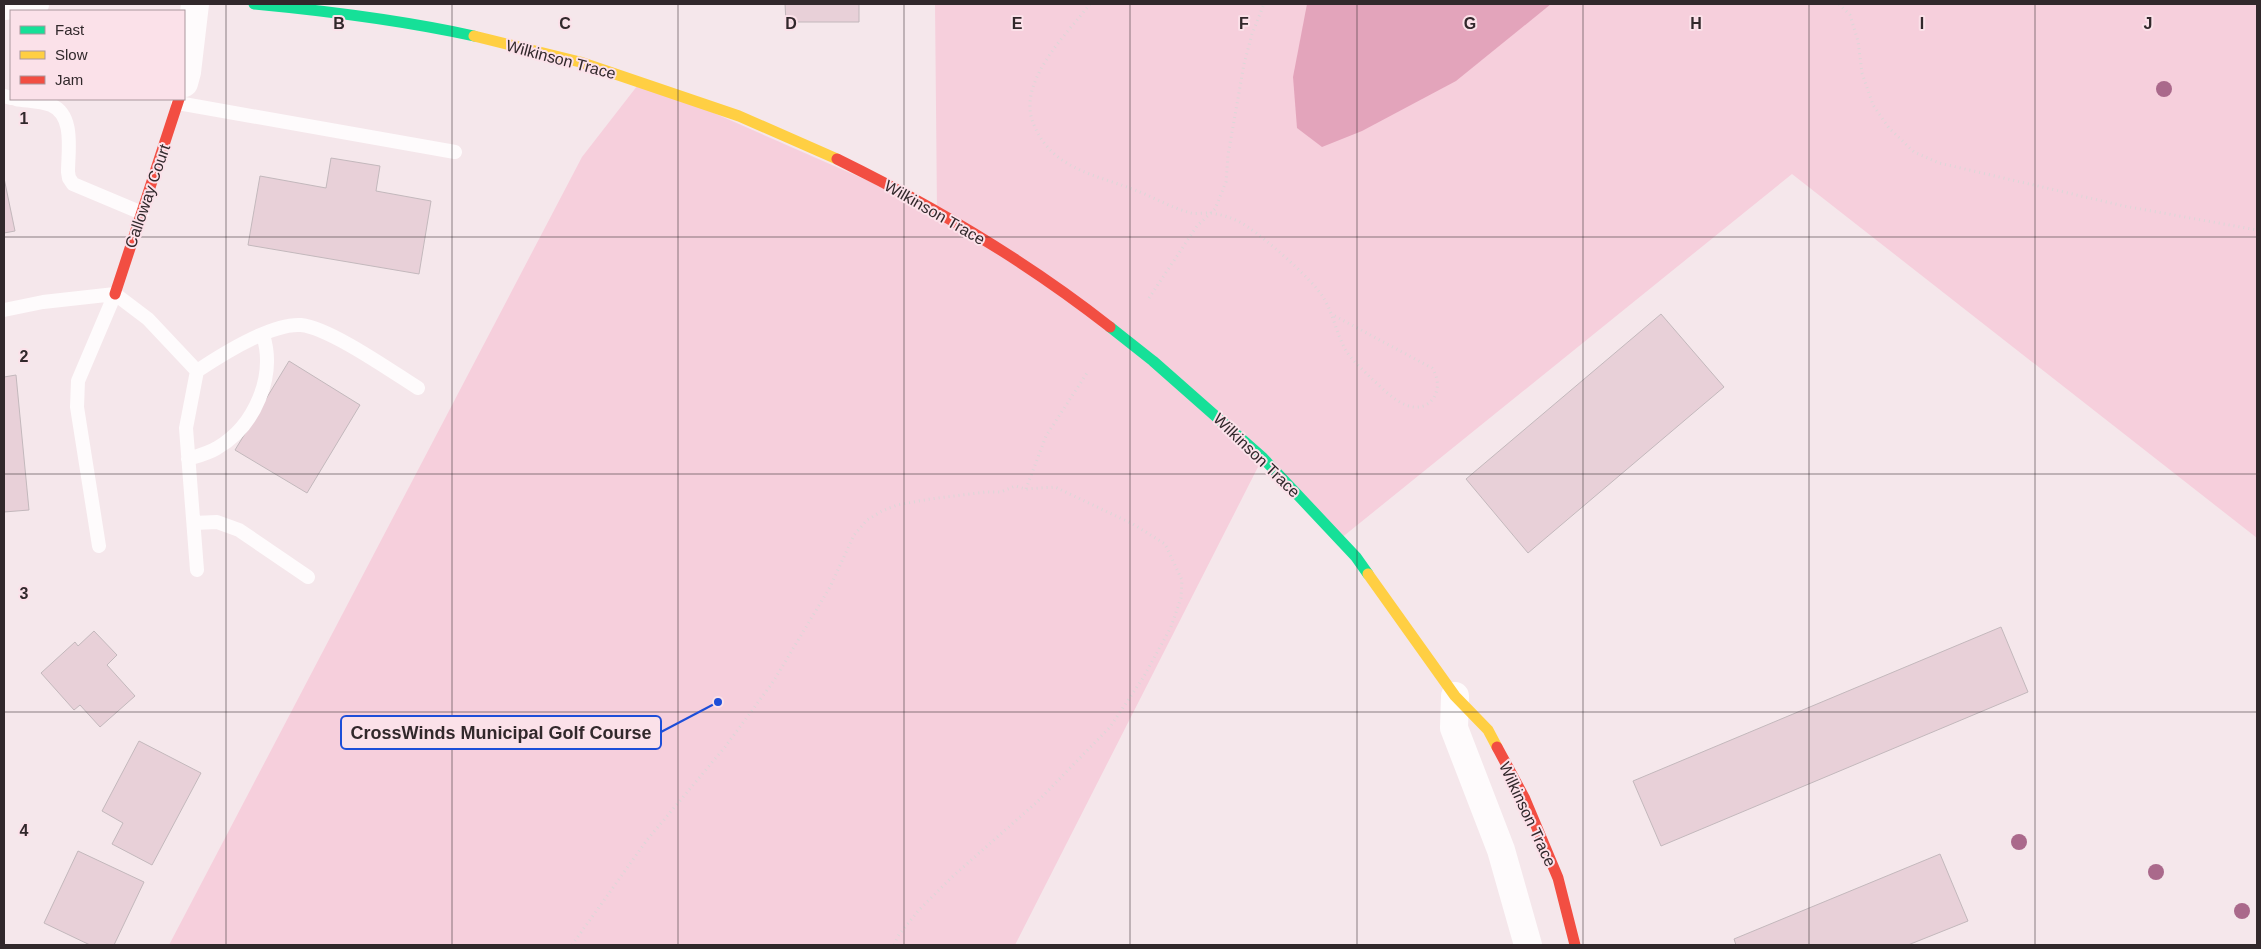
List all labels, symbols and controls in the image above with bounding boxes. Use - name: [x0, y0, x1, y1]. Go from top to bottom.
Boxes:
- legend: [10, 10, 185, 100]
- text: B: [333, 15, 345, 32]
- text: C: [559, 15, 571, 32]
- text: D: [785, 15, 797, 32]
- text: E: [1012, 15, 1023, 32]
- text: F: [1239, 15, 1249, 32]
- text: G: [1464, 15, 1476, 32]
- text: H: [1690, 15, 1702, 32]
- text: I: [1920, 15, 1924, 32]
- text: J: [2144, 15, 2152, 32]
- text: Fast: [55, 21, 85, 38]
- street label: Wilkinson Trace: [504, 37, 618, 82]
- text: Slow: [55, 46, 88, 63]
- text: Jam: [55, 71, 83, 88]
- text: 1: [20, 110, 29, 127]
- street label: Calloway Court: [122, 142, 173, 250]
- street label: Wilkinson Trace: [882, 177, 988, 248]
- text: 2: [20, 348, 29, 365]
- street label: Wilkinson Trace: [1210, 410, 1303, 501]
- text: 3: [20, 585, 29, 602]
- callout: CrossWinds Municipal Golf Course: [341, 716, 661, 749]
- text: CrossWinds Municipal Golf Course: [351, 723, 651, 743]
- street label: Wilkinson Trace: [1496, 759, 1559, 869]
- text: 4: [20, 822, 29, 839]

